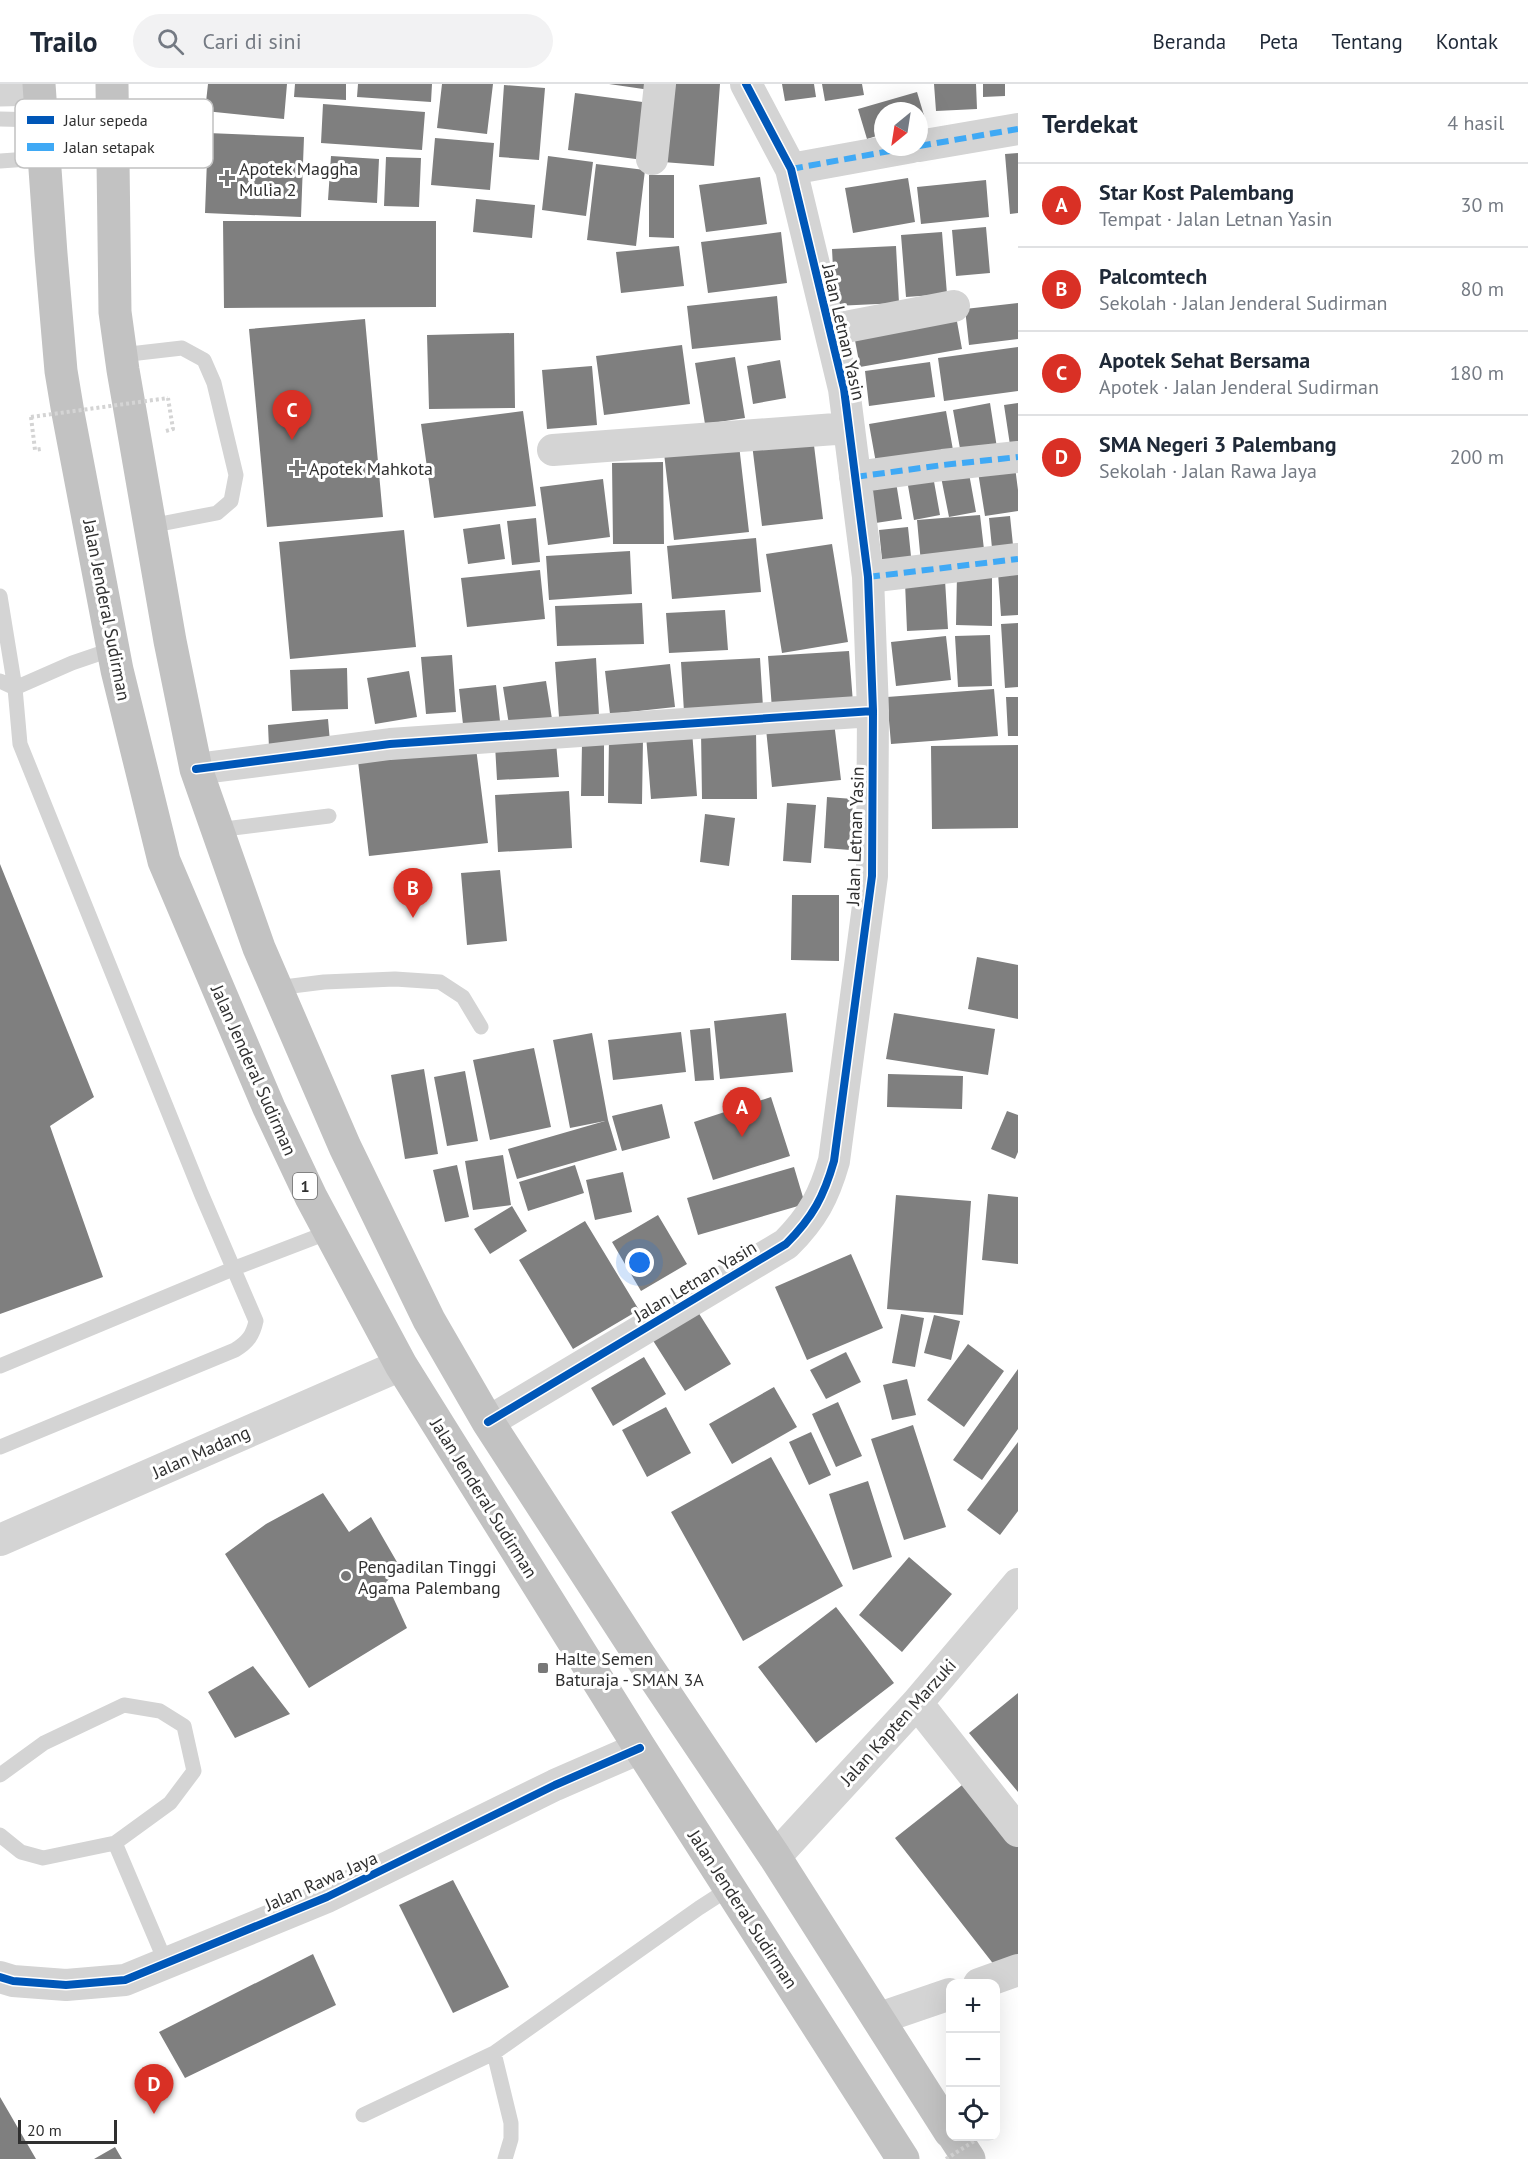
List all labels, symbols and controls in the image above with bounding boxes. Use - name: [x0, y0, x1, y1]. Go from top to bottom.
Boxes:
- search box: [133, 14, 553, 68]
- text: Trailo: [30, 23, 97, 60]
- icon: search: [154, 25, 187, 58]
- text: Cari di sini: [202, 27, 302, 55]
- text: Beranda: [1153, 28, 1226, 55]
- text: Peta: [1259, 28, 1298, 55]
- text: Tentang: [1331, 28, 1403, 55]
- text: Kontak: [1436, 28, 1498, 55]
- legend: [15, 99, 213, 168]
- north arrow: [874, 102, 928, 156]
- text: Terdekat: [1042, 107, 1138, 140]
- text: Jalur sepeda: [63, 110, 148, 130]
- text: 4 hasil: [1447, 110, 1504, 136]
- text: Jalan setapak: [63, 137, 155, 157]
- place label: Apotek Maggha Mulia 2: [239, 157, 358, 201]
- marker: Apotek Maggha Mulia 2: [220, 171, 234, 185]
- text: Star Kost Palembang: [1099, 178, 1294, 206]
- text: A: [1055, 192, 1068, 218]
- text: 30 m: [1461, 192, 1504, 218]
- text: Tempat · Jalan Letnan Yasin: [1099, 206, 1332, 232]
- street label: Jalan Letnan Yasin: [817, 261, 871, 402]
- text: Palcomtech: [1099, 262, 1207, 290]
- text: B: [1056, 276, 1067, 302]
- text: 80 m: [1461, 276, 1504, 302]
- text: Sekolah · Jalan Jenderal Sudirman: [1099, 290, 1388, 316]
- text: Apotek Sehat Bersama: [1099, 346, 1310, 374]
- text: C: [1056, 360, 1067, 386]
- text: 180 m: [1450, 360, 1504, 386]
- text: Apotek · Jalan Jenderal Sudirman: [1099, 374, 1379, 400]
- pin: C: [272, 390, 312, 440]
- text: SMA Negeri 3 Palembang: [1099, 430, 1337, 458]
- text: D: [1055, 444, 1068, 470]
- text: 200 m: [1450, 444, 1504, 470]
- place label: Apotek Mahkota: [309, 457, 433, 480]
- text: Sekolah · Jalan Rawa Jaya: [1099, 458, 1317, 484]
- marker: Apotek Mahkota: [290, 461, 304, 475]
- street label: Jalan Jenderal Sudirman: [78, 516, 136, 703]
- street label: Jalan Letnan Yasin: [841, 766, 869, 907]
- pin: B: [394, 868, 432, 918]
- street label: Jalan Jenderal Sudirman: [206, 980, 302, 1159]
- pin: A: [722, 1088, 762, 1137]
- road number: 1: [293, 1173, 317, 1199]
- street label: Jalan Letnan Yasin: [629, 1235, 761, 1327]
- your location: [625, 1248, 654, 1277]
- street label: Jalan Jenderal Sudirman: [425, 1413, 543, 1582]
- street label: Jalan Madang: [148, 1420, 253, 1484]
- place label: Pengadilan Tinggi Agama Palembang: [358, 1555, 501, 1599]
- marker: Pengadilan Tinggi Agama Palembang: [339, 1569, 353, 1583]
- place label: Halte Semen Baturaja - SMAN 3A: [555, 1647, 704, 1691]
- street label: Jalan Kapten Marzuki: [834, 1654, 961, 1791]
- marker: Halte Semen Baturaja - SMAN 3A: [536, 1661, 550, 1675]
- street label: Jalan Jenderal Sudirman: [683, 1825, 803, 1993]
- street label: Jalan Rawa Jaya: [260, 1846, 381, 1917]
- map controls: [946, 1979, 1000, 2141]
- button: +: [946, 1979, 1000, 2033]
- button: −: [946, 2033, 1000, 2087]
- pin: D: [134, 2064, 174, 2114]
- button: locate: [946, 2087, 1000, 2141]
- scale bar: [18, 2117, 117, 2144]
- text: 20 m: [27, 2120, 62, 2140]

